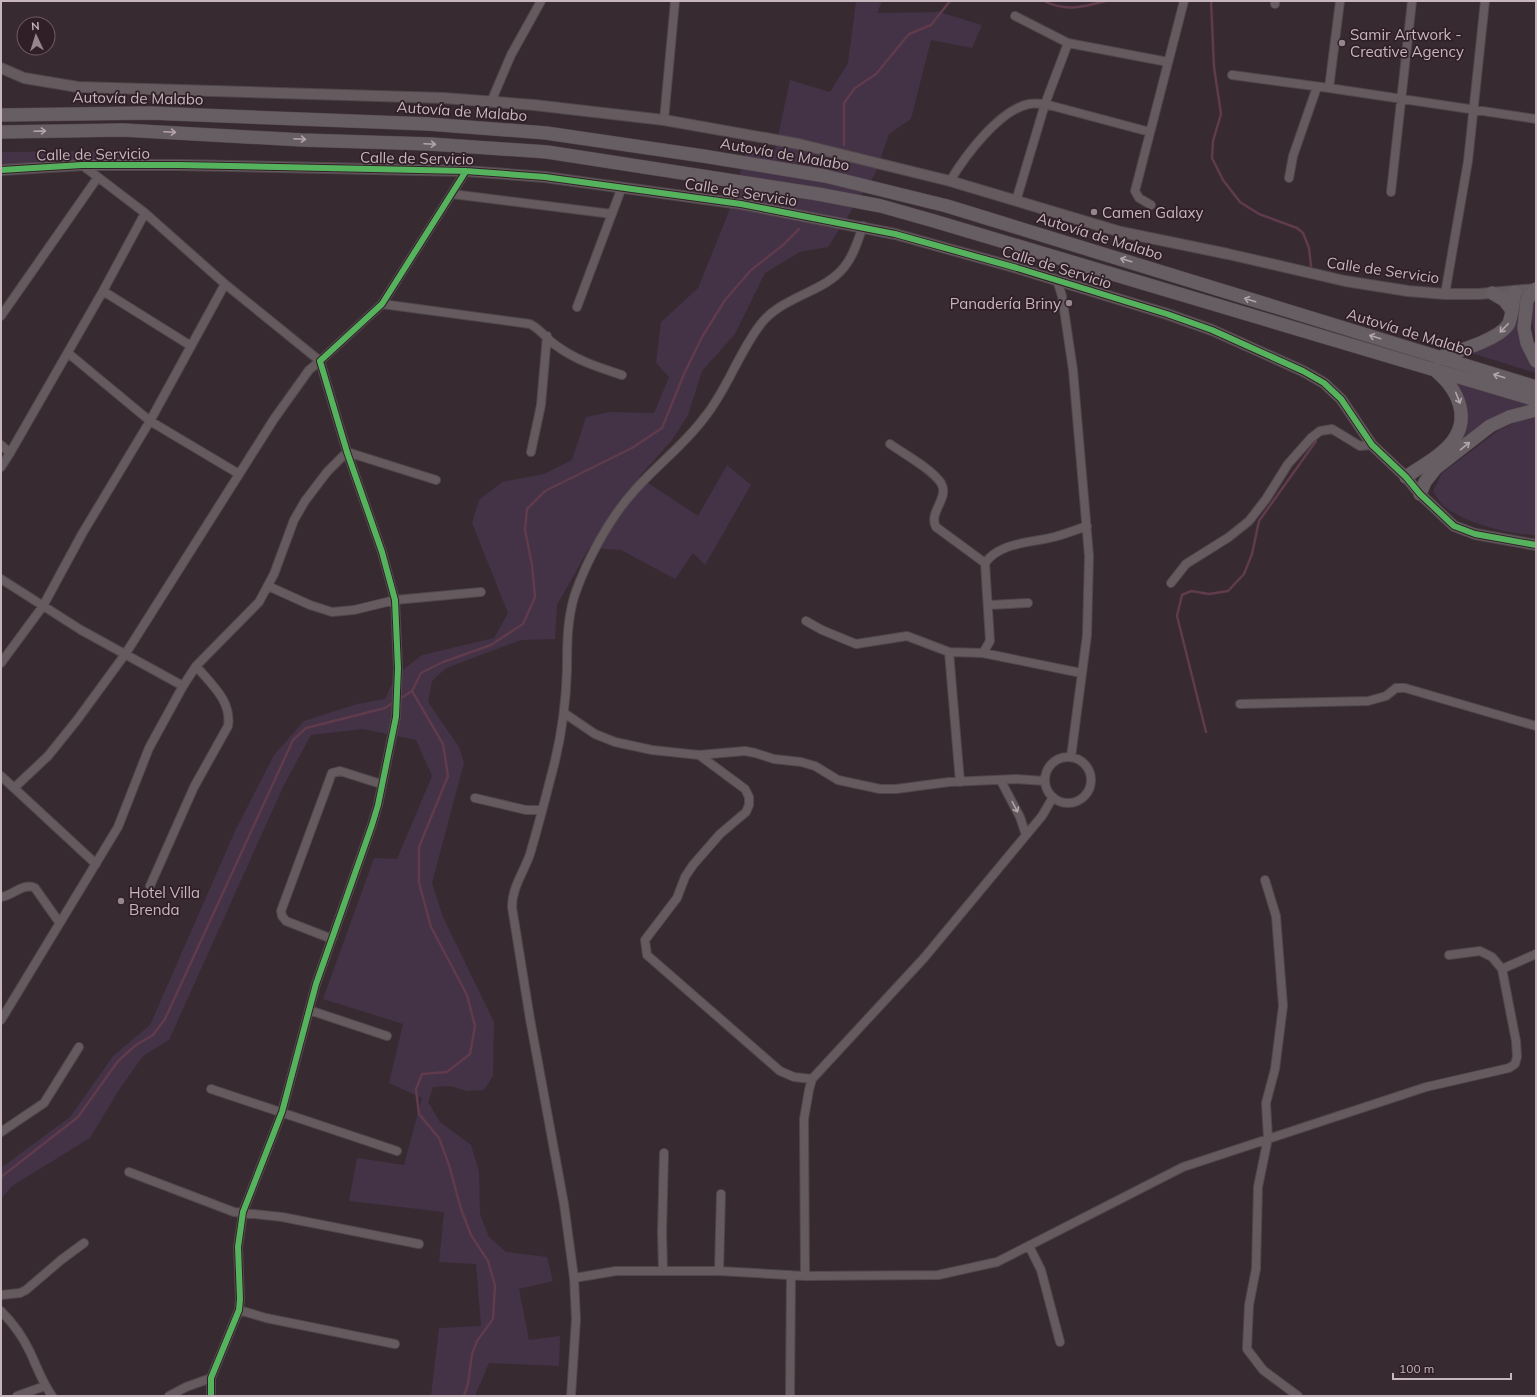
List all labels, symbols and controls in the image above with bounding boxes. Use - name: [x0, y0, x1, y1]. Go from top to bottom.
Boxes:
- north arrow: [16, 16, 56, 56]
- text: N: [31, 19, 40, 33]
- place label: Samir Artwork - Creative Agency: [1350, 25, 1464, 61]
- marker: Samir Artwork - Creative Agency: [1337, 38, 1347, 48]
- street label: Autovía de Malabo: [72, 87, 204, 109]
- street label: Autovía de Malabo: [396, 97, 528, 125]
- one-way arrow: [33, 127, 46, 134]
- one-way arrow: [163, 128, 176, 136]
- street label: Autovía de Malabo: [719, 133, 851, 175]
- one-way arrow: [293, 136, 306, 143]
- one-way arrow: [423, 140, 436, 147]
- street label: Calle de Servicio: [36, 144, 150, 164]
- street label: Calle de Servicio: [360, 148, 474, 168]
- street label: Calle de Servicio: [683, 174, 799, 210]
- place label: Camen Galaxy: [1102, 203, 1203, 222]
- marker: Camen Galaxy: [1089, 207, 1099, 217]
- street label: Autovía de Malabo: [1035, 208, 1165, 264]
- street label: Calle de Servicio: [1000, 241, 1114, 293]
- street label: Calle de Servicio: [1325, 253, 1441, 287]
- one-way arrow: [1120, 256, 1133, 263]
- place label: Panadería Briny: [950, 294, 1061, 313]
- one-way arrow: [1244, 296, 1257, 303]
- marker: Panadería Briny: [1064, 298, 1074, 308]
- street label: Autovía de Malabo: [1345, 304, 1475, 360]
- one-way arrow: [1499, 323, 1509, 333]
- one-way arrow: [1368, 333, 1381, 340]
- one-way arrow: [1492, 372, 1505, 379]
- one-way arrow: [1454, 391, 1462, 403]
- one-way arrow: [1459, 442, 1470, 450]
- one-way arrow: [1012, 801, 1019, 813]
- place label: Hotel Villa Brenda: [129, 883, 200, 919]
- marker: Hotel Villa Brenda: [116, 896, 126, 906]
- scale bar: [1393, 1355, 1511, 1381]
- text: 100 m: [1399, 1361, 1434, 1376]

